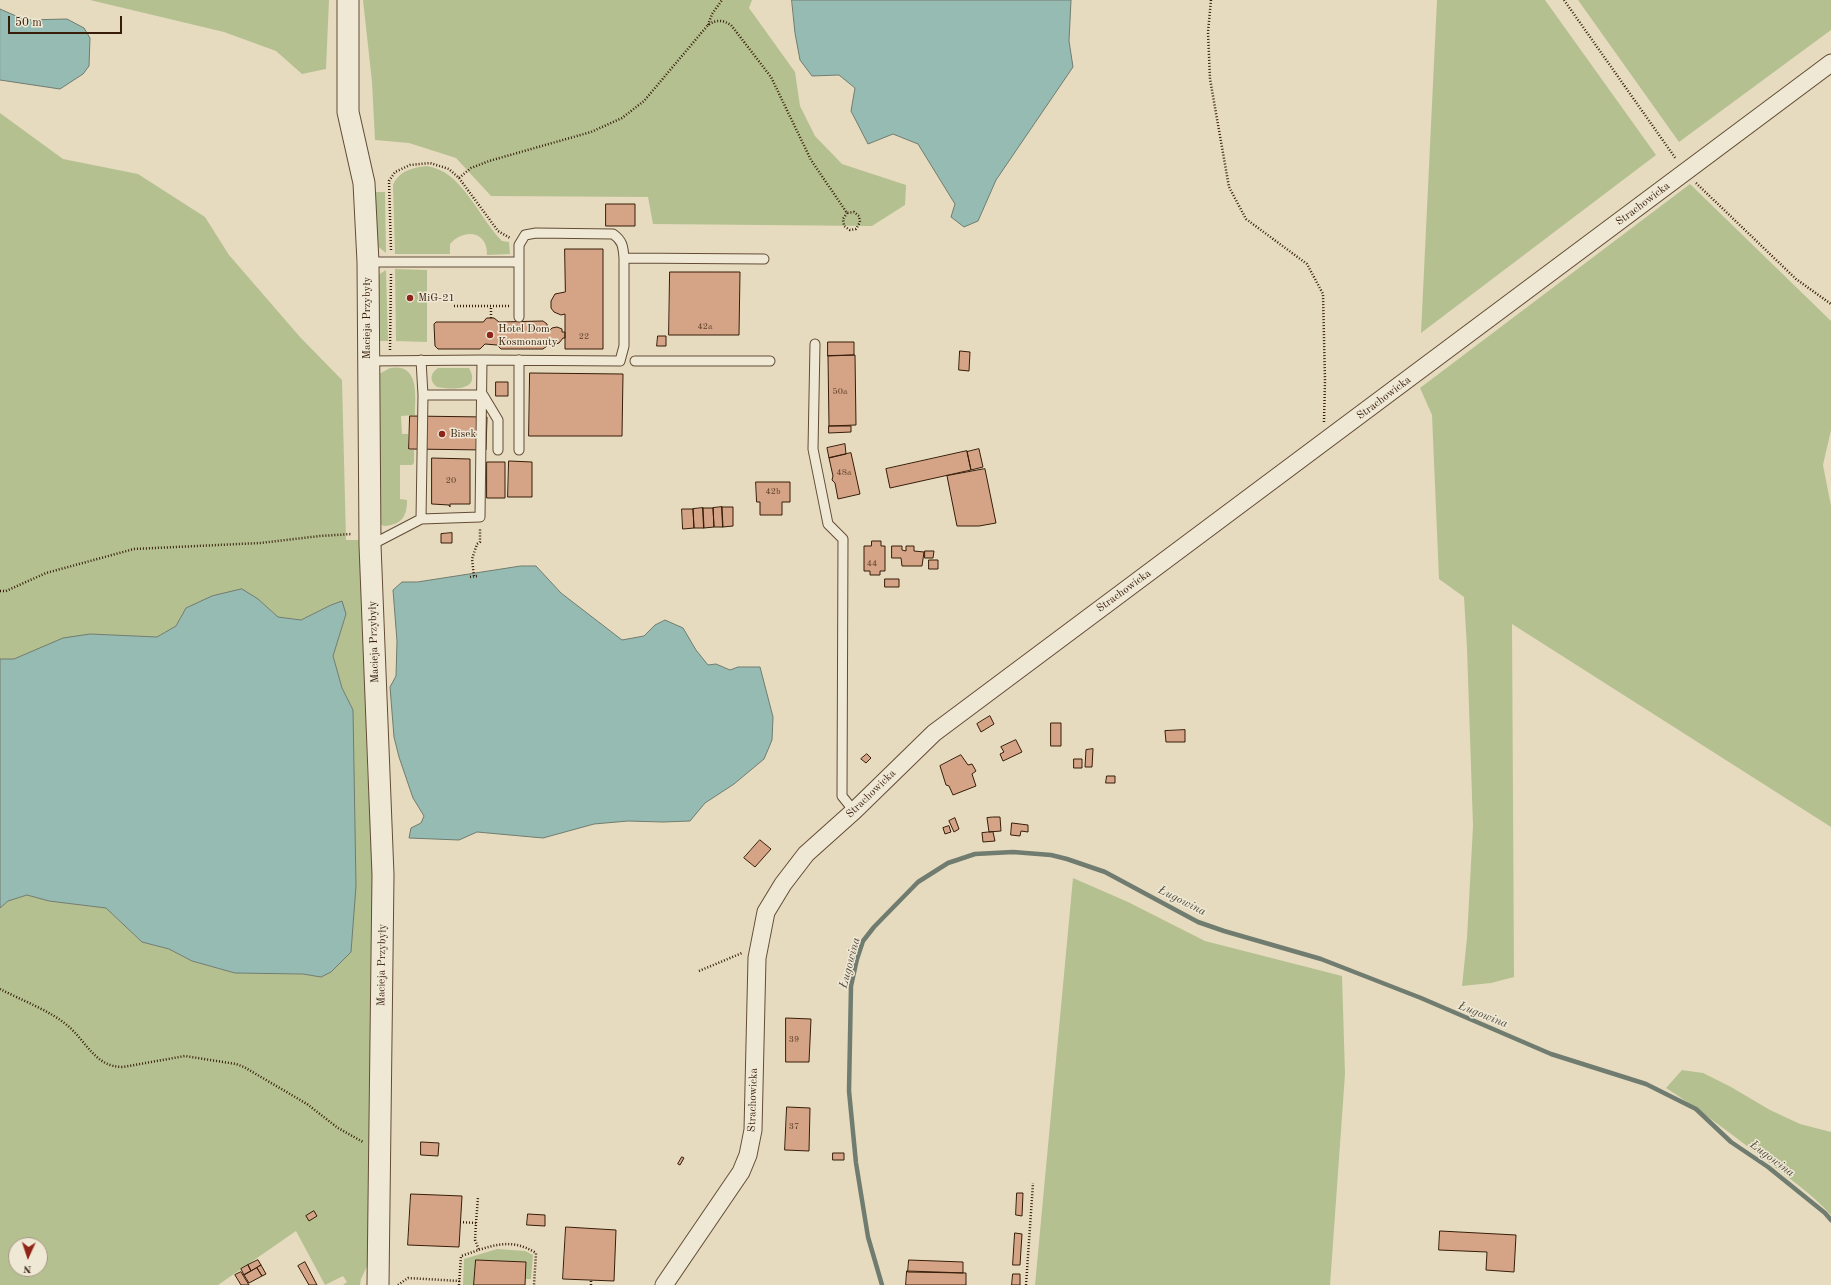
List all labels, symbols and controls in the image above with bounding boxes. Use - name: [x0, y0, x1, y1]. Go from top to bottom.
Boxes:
- scale bar: [10, 8, 124, 34]
- text: 50 m: [15, 17, 42, 29]
- street label: Strachowicka: [1613, 179, 1673, 229]
- street label: Macieja Przybyły: [360, 277, 374, 359]
- place label: MiG-21: [418, 291, 455, 305]
- marker: MiG-21: [405, 293, 415, 303]
- place label: Hotel Dom Kosmonauty: [498, 322, 558, 348]
- house number: 42a: [698, 322, 712, 332]
- marker: Hotel Dom Kosmonauty: [485, 330, 495, 340]
- house number: 22: [579, 332, 589, 342]
- street label: Strachowicka: [1354, 373, 1414, 423]
- house number: 50a: [833, 387, 847, 397]
- place label: Bisek: [450, 427, 476, 441]
- marker: Bisek: [437, 429, 447, 439]
- house number: 48a: [837, 468, 851, 478]
- house number: 20: [446, 476, 456, 486]
- house number: 42b: [765, 487, 781, 497]
- house number: 44: [867, 559, 877, 569]
- street label: Strachowicka: [1094, 567, 1154, 615]
- street label: Macieja Przybyły: [366, 601, 382, 683]
- street label: Strachowicka: [843, 767, 899, 821]
- water label: Ługowina: [1155, 883, 1209, 919]
- street label: Macieja Przybyły: [375, 924, 389, 1006]
- water label: Ługowina: [836, 936, 864, 990]
- water label: Ługowina: [1456, 999, 1510, 1031]
- house number: 39: [789, 1035, 799, 1045]
- street label: Strachowicka: [745, 1068, 761, 1132]
- house number: 37: [789, 1122, 799, 1132]
- water label: Ługowina: [1747, 1138, 1797, 1180]
- north arrow: [8, 1237, 48, 1277]
- text: N: [23, 1263, 32, 1274]

